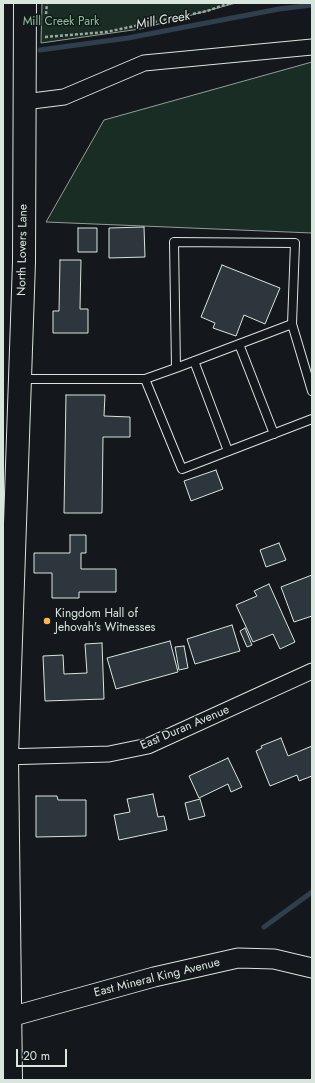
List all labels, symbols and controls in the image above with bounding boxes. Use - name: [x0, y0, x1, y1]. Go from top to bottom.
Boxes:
- water label: Mill Creek: [135, 9, 191, 33]
- park label: Mill Creek Park: [23, 15, 99, 29]
- street label: North Lovers Lane: [15, 204, 31, 296]
- place label: Kingdom Hall of Jehovah's Witnesses: [55, 607, 155, 635]
- marker: Kingdom Hall of Jehovah's Witnesses: [42, 616, 52, 626]
- street label: East Duran Avenue: [138, 703, 232, 753]
- street label: East Mineral King Avenue: [93, 955, 221, 1001]
- scale bar: [18, 1041, 69, 1067]
- text: 20 m: [23, 1047, 50, 1065]

